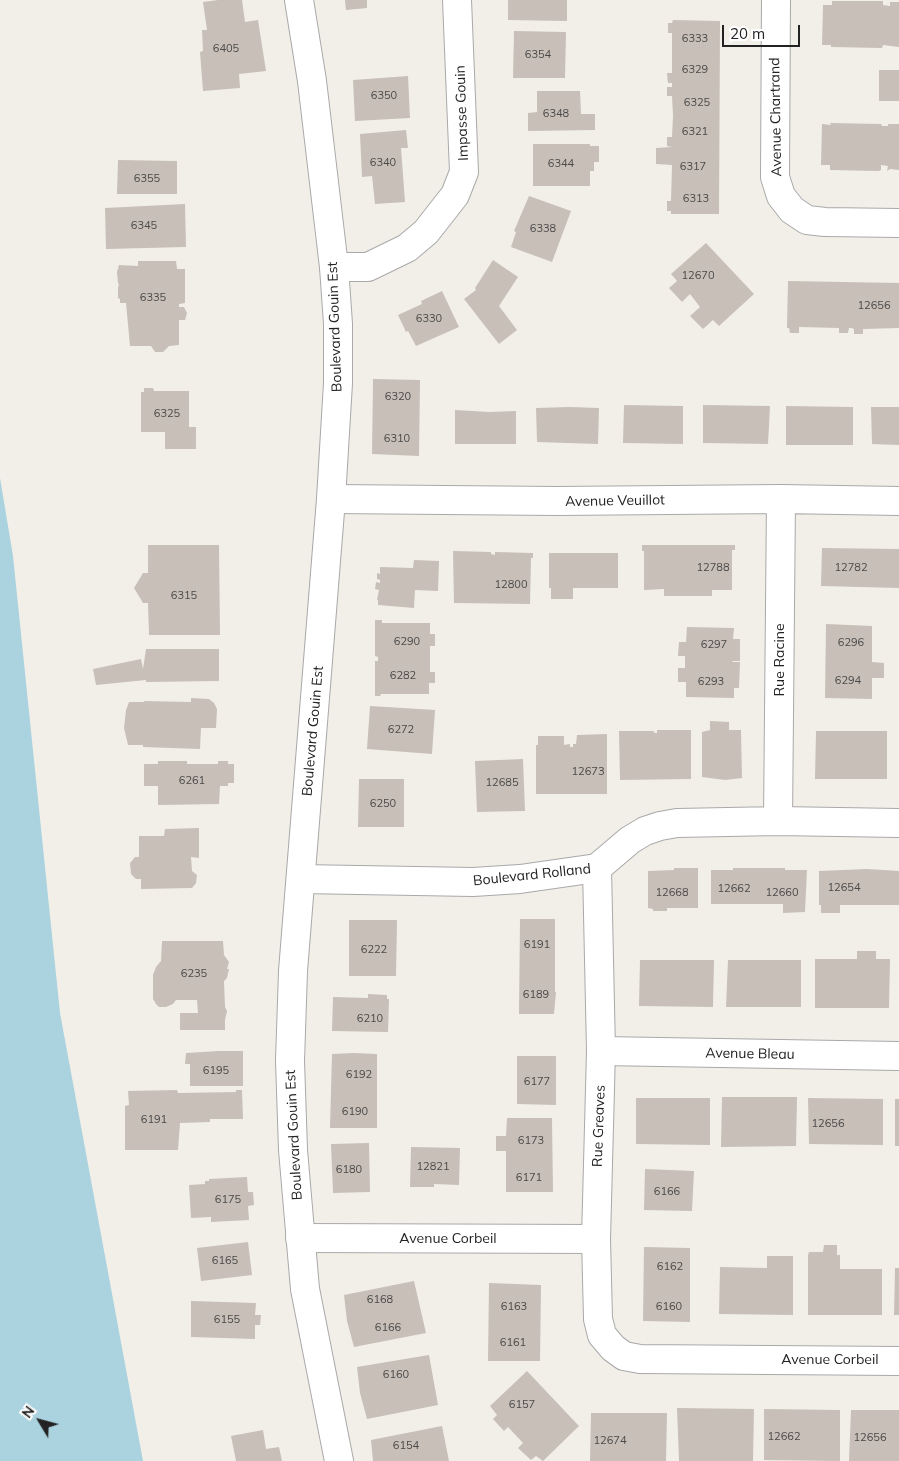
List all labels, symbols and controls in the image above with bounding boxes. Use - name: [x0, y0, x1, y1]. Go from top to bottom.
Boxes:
- scale bar: [724, 15, 802, 47]
- text: 20 m: [730, 24, 765, 43]
- house number: 6333: [682, 32, 708, 46]
- house number: 6405: [213, 42, 239, 56]
- house number: 6354: [525, 48, 551, 62]
- street label: Avenue Chartrand: [767, 57, 785, 177]
- house number: 6329: [682, 63, 708, 77]
- street label: Impasse Gouin: [452, 65, 472, 161]
- house number: 6350: [371, 89, 397, 103]
- house number: 6325: [684, 96, 710, 110]
- house number: 6348: [543, 107, 569, 121]
- house number: 6321: [682, 125, 708, 139]
- house number: 6340: [370, 156, 396, 170]
- house number: 6344: [548, 157, 574, 171]
- house number: 6317: [680, 160, 706, 174]
- house number: 6355: [134, 172, 160, 186]
- house number: 6313: [683, 192, 709, 206]
- house number: 6345: [131, 219, 157, 233]
- house number: 6338: [530, 222, 556, 236]
- street label: Boulevard Gouin Est: [324, 261, 346, 393]
- house number: 12670: [682, 269, 714, 283]
- house number: 6335: [140, 291, 166, 305]
- house number: 12656: [858, 299, 890, 313]
- house number: 6330: [416, 312, 442, 326]
- house number: 6320: [385, 390, 411, 404]
- house number: 6325: [154, 407, 180, 421]
- house number: 6310: [384, 432, 410, 446]
- street label: Avenue Veuillot: [565, 492, 665, 510]
- house number: 12788: [697, 561, 729, 575]
- house number: 12782: [835, 561, 867, 575]
- house number: 12800: [495, 578, 527, 592]
- house number: 6315: [171, 589, 197, 603]
- street label: Rue Racine: [772, 623, 788, 697]
- house number: 6290: [394, 635, 420, 649]
- house number: 6296: [838, 636, 864, 650]
- house number: 6297: [701, 638, 727, 652]
- street label: Boulevard Gouin Est: [299, 665, 327, 797]
- house number: 6282: [390, 669, 416, 683]
- house number: 6294: [835, 674, 861, 688]
- house number: 6293: [698, 675, 724, 689]
- house number: 6272: [388, 723, 414, 737]
- house number: 12673: [572, 765, 604, 779]
- house number: 6261: [179, 774, 205, 788]
- house number: 12685: [486, 776, 518, 790]
- house number: 6250: [370, 797, 396, 811]
- street label: Boulevard Rolland: [472, 860, 592, 890]
- house number: 12654: [828, 881, 860, 895]
- house number: 12662: [718, 882, 750, 896]
- house number: 12668: [656, 886, 688, 900]
- house number: 12660: [766, 886, 798, 900]
- house number: 6191: [524, 938, 550, 952]
- house number: 6222: [361, 943, 387, 957]
- house number: 6235: [181, 967, 207, 981]
- house number: 6189: [523, 988, 549, 1002]
- house number: 6210: [357, 1012, 383, 1026]
- street label: Avenue Bleau: [705, 1045, 795, 1063]
- house number: 6195: [203, 1064, 229, 1078]
- house number: 6192: [346, 1068, 372, 1082]
- street label: Boulevard Gouin Est: [282, 1069, 306, 1201]
- house number: 6177: [524, 1075, 550, 1089]
- street label: Rue Greaves: [589, 1085, 609, 1167]
- house number: 6190: [342, 1105, 368, 1119]
- house number: 6191: [141, 1113, 167, 1127]
- house number: 12656: [812, 1117, 844, 1131]
- house number: 6173: [518, 1134, 544, 1148]
- house number: 12821: [417, 1160, 449, 1174]
- house number: 6180: [336, 1163, 362, 1177]
- house number: 6171: [516, 1171, 542, 1185]
- house number: 6166: [654, 1185, 680, 1199]
- house number: 6175: [215, 1193, 241, 1207]
- street label: Avenue Corbeil: [399, 1231, 497, 1247]
- house number: 6165: [212, 1254, 238, 1268]
- house number: 6162: [657, 1260, 683, 1274]
- house number: 6168: [367, 1293, 393, 1307]
- house number: 6163: [501, 1300, 527, 1314]
- house number: 6160: [656, 1300, 682, 1314]
- house number: 6155: [214, 1313, 240, 1327]
- house number: 6166: [375, 1321, 401, 1335]
- house number: 6161: [500, 1336, 526, 1350]
- street label: Avenue Corbeil: [781, 1352, 879, 1368]
- house number: 6160: [383, 1368, 409, 1382]
- north arrow: [15, 1396, 65, 1446]
- house number: 6157: [509, 1398, 535, 1412]
- text: N: [18, 1402, 38, 1422]
- house number: 12662: [768, 1430, 800, 1444]
- house number: 12656: [854, 1431, 886, 1445]
- house number: 12674: [594, 1434, 626, 1448]
- house number: 6154: [393, 1439, 419, 1453]

